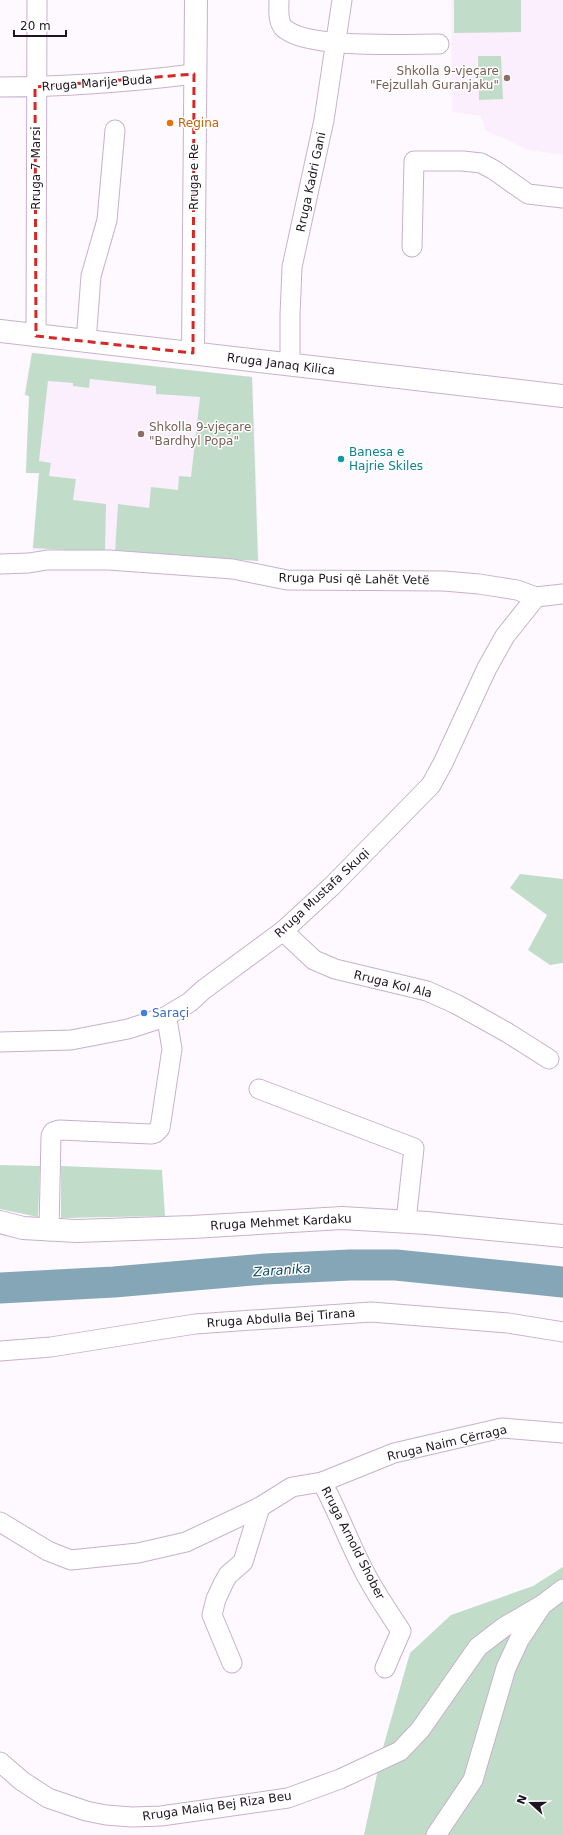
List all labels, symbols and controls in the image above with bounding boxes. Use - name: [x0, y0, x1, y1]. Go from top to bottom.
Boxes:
- scale bar: [14, 12, 66, 38]
- text: 20 m: [20, 19, 51, 33]
- place label: Shkolla 9-vjeçare "Fejzullah Guranjaku": [370, 64, 499, 92]
- street label: Rruga Marije Buda: [41, 72, 153, 94]
- marker: Shkolla 9-vjeçare "Fejzullah Guranjaku": [502, 73, 512, 83]
- place label: Regina: [178, 116, 219, 130]
- marker: Regina: [165, 118, 175, 128]
- street label: Rruga 7 Marsi: [29, 126, 43, 210]
- street label: Rruga Kadri Gani: [294, 131, 328, 233]
- street label: Rruga e Re: [187, 144, 201, 210]
- street label: Rruga Janaq Kilica: [226, 350, 336, 378]
- place label: Shkolla 9-vjeçare "Bardhyl Popa": [149, 420, 251, 448]
- marker: Shkolla 9-vjeçare "Bardhyl Popa": [136, 429, 146, 439]
- place label: Banesa e Hajrie Skiles: [349, 445, 423, 473]
- marker: Banesa e Hajrie Skiles: [336, 454, 346, 464]
- street label: Rruga Pusi që Lahët Vetë: [278, 571, 430, 587]
- street label: Rruga Mustafa Skuqi: [272, 846, 372, 940]
- street label: Rruga Kol Ala: [352, 967, 434, 1001]
- place label: Saraçi: [152, 1006, 189, 1020]
- marker: Saraçi: [139, 1008, 149, 1018]
- street label: Rruga Mehmet Kardaku: [210, 1211, 352, 1233]
- water label: Zaranika: [252, 1261, 311, 1280]
- street label: Rruga Abdulla Bej Tirana: [206, 1306, 356, 1330]
- street label: Rruga Naim Çërraga: [386, 1422, 508, 1464]
- street label: Rruga Arnold Shober: [318, 1484, 388, 1602]
- north arrow: [511, 1783, 551, 1823]
- street label: Rruga Maliq Bej Riza Beu: [141, 1789, 293, 1823]
- text: N: [514, 1793, 530, 1806]

